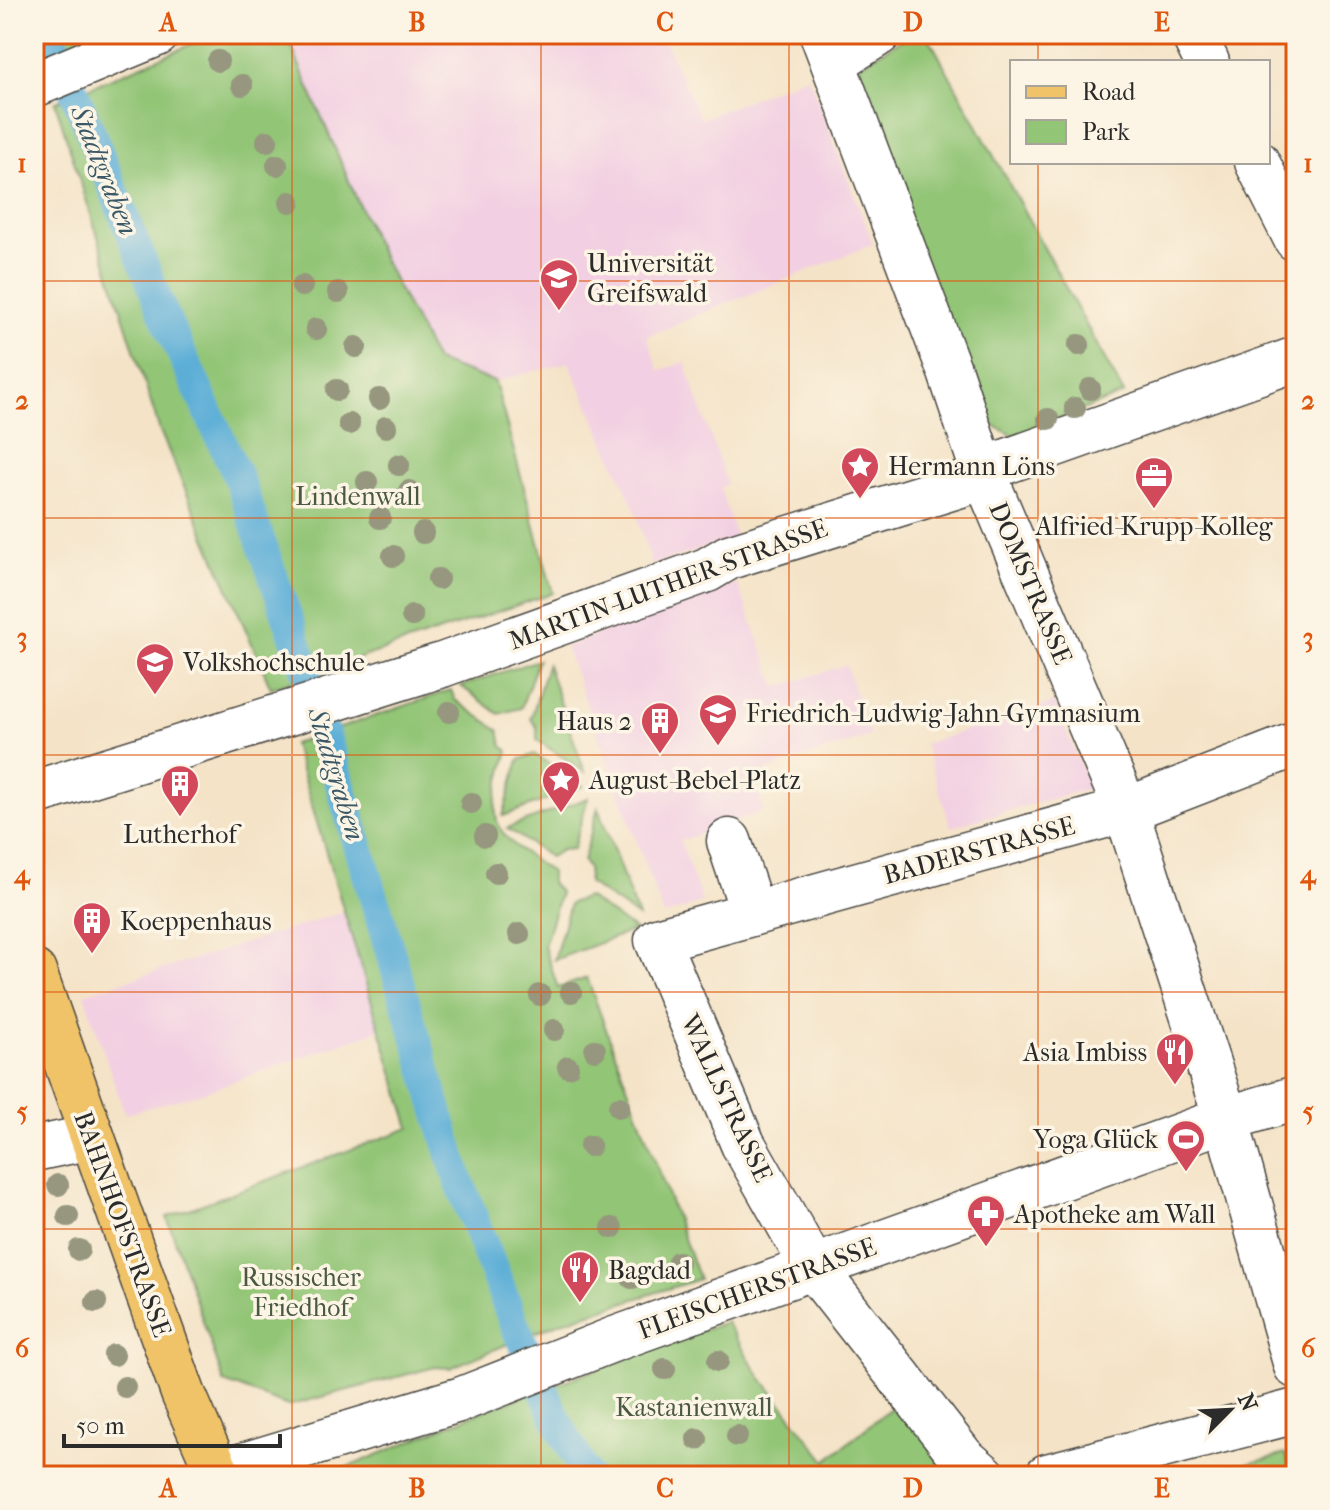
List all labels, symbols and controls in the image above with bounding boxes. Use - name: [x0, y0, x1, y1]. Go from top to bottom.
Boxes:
- text: A: [158, 7, 178, 38]
- text: B: [409, 7, 426, 38]
- text: C: [656, 7, 674, 38]
- text: D: [903, 7, 923, 38]
- text: E: [1154, 7, 1170, 38]
- legend: [1010, 60, 1270, 164]
- text: Road: [1082, 78, 1136, 106]
- water label: Stadtgraben: [63, 99, 146, 240]
- text: Park: [1082, 118, 1130, 146]
- text: 1: [17, 148, 27, 179]
- text: 1: [1303, 148, 1313, 179]
- place label: Universität Greifswald: [587, 248, 714, 309]
- school or university icon: Universität Greifswald: [538, 257, 580, 312]
- text: 2: [15, 385, 29, 416]
- text: 2: [1301, 385, 1315, 416]
- place icon: Hermann Löns: [839, 445, 881, 500]
- place label: Hermann Löns: [888, 451, 1055, 482]
- office icon: Alfried-Krupp-Kolleg: [1133, 455, 1175, 510]
- park label: Lindenwall: [295, 481, 421, 512]
- street label: DOMSTRASSE: [982, 497, 1079, 669]
- place label: Alfried-Krupp-Kolleg: [1034, 511, 1274, 542]
- street label: MARTIN-LUTHER-STRASSE: [505, 512, 832, 657]
- text: 3: [17, 622, 27, 653]
- text: 3: [1303, 622, 1313, 653]
- school or university icon: Volkshochschule: [134, 641, 176, 696]
- place label: Volkshochschule: [182, 647, 365, 678]
- school or university icon: Friedrich-Ludwig-Jahn-Gymnasium: [697, 692, 739, 747]
- place label: Friedrich-Ludwig-Jahn-Gymnasium: [746, 698, 1141, 729]
- building icon: Haus 2: [639, 700, 681, 755]
- water label: Stadtgraben: [300, 703, 372, 845]
- place label: Haus 2: [556, 706, 632, 737]
- place icon: August-Bebel-Platz: [540, 759, 582, 814]
- building icon: Lutherhof: [159, 763, 201, 818]
- place label: August-Bebel-Platz: [588, 765, 801, 796]
- street label: BADERSTRASSE: [880, 810, 1079, 891]
- place label: Lutherhof: [123, 819, 242, 850]
- text: 4: [13, 859, 31, 891]
- text: 4: [1299, 859, 1317, 891]
- building icon: Koeppenhaus: [71, 900, 113, 955]
- place label: Koeppenhaus: [120, 906, 272, 937]
- street label: WALLSTRASSE: [674, 1009, 779, 1187]
- restaurant icon: Asia Imbiss: [1154, 1031, 1196, 1086]
- place label: Asia Imbiss: [1022, 1037, 1147, 1068]
- text: 5: [16, 1096, 28, 1127]
- text: 5: [1302, 1096, 1314, 1127]
- street label: BAHNHOFSTRASSE: [67, 1107, 178, 1341]
- sports icon: Yoga Glück: [1165, 1118, 1207, 1173]
- place label: Yoga Glück: [1032, 1124, 1159, 1155]
- pharmacy icon: Apotheke am Wall: [965, 1193, 1007, 1248]
- place label: Apotheke am Wall: [1013, 1199, 1215, 1230]
- street label: FLEISCHERSTRASSE: [634, 1231, 881, 1346]
- restaurant icon: Bagdad: [559, 1249, 601, 1304]
- place label: Bagdad: [608, 1255, 692, 1286]
- park label: Russischer Friedhof: [241, 1262, 361, 1323]
- text: 6: [15, 1333, 30, 1364]
- text: 6: [1301, 1333, 1316, 1364]
- north arrow: [1190, 1370, 1270, 1450]
- text: N: [1232, 1389, 1263, 1415]
- park label: Kastanienwall: [615, 1392, 773, 1423]
- scale bar: [64, 1398, 280, 1448]
- text: 50 m: [76, 1412, 125, 1440]
- text: A: [158, 1473, 178, 1504]
- text: B: [409, 1473, 426, 1504]
- text: C: [656, 1473, 674, 1504]
- text: D: [903, 1473, 923, 1504]
- text: E: [1154, 1473, 1170, 1504]

